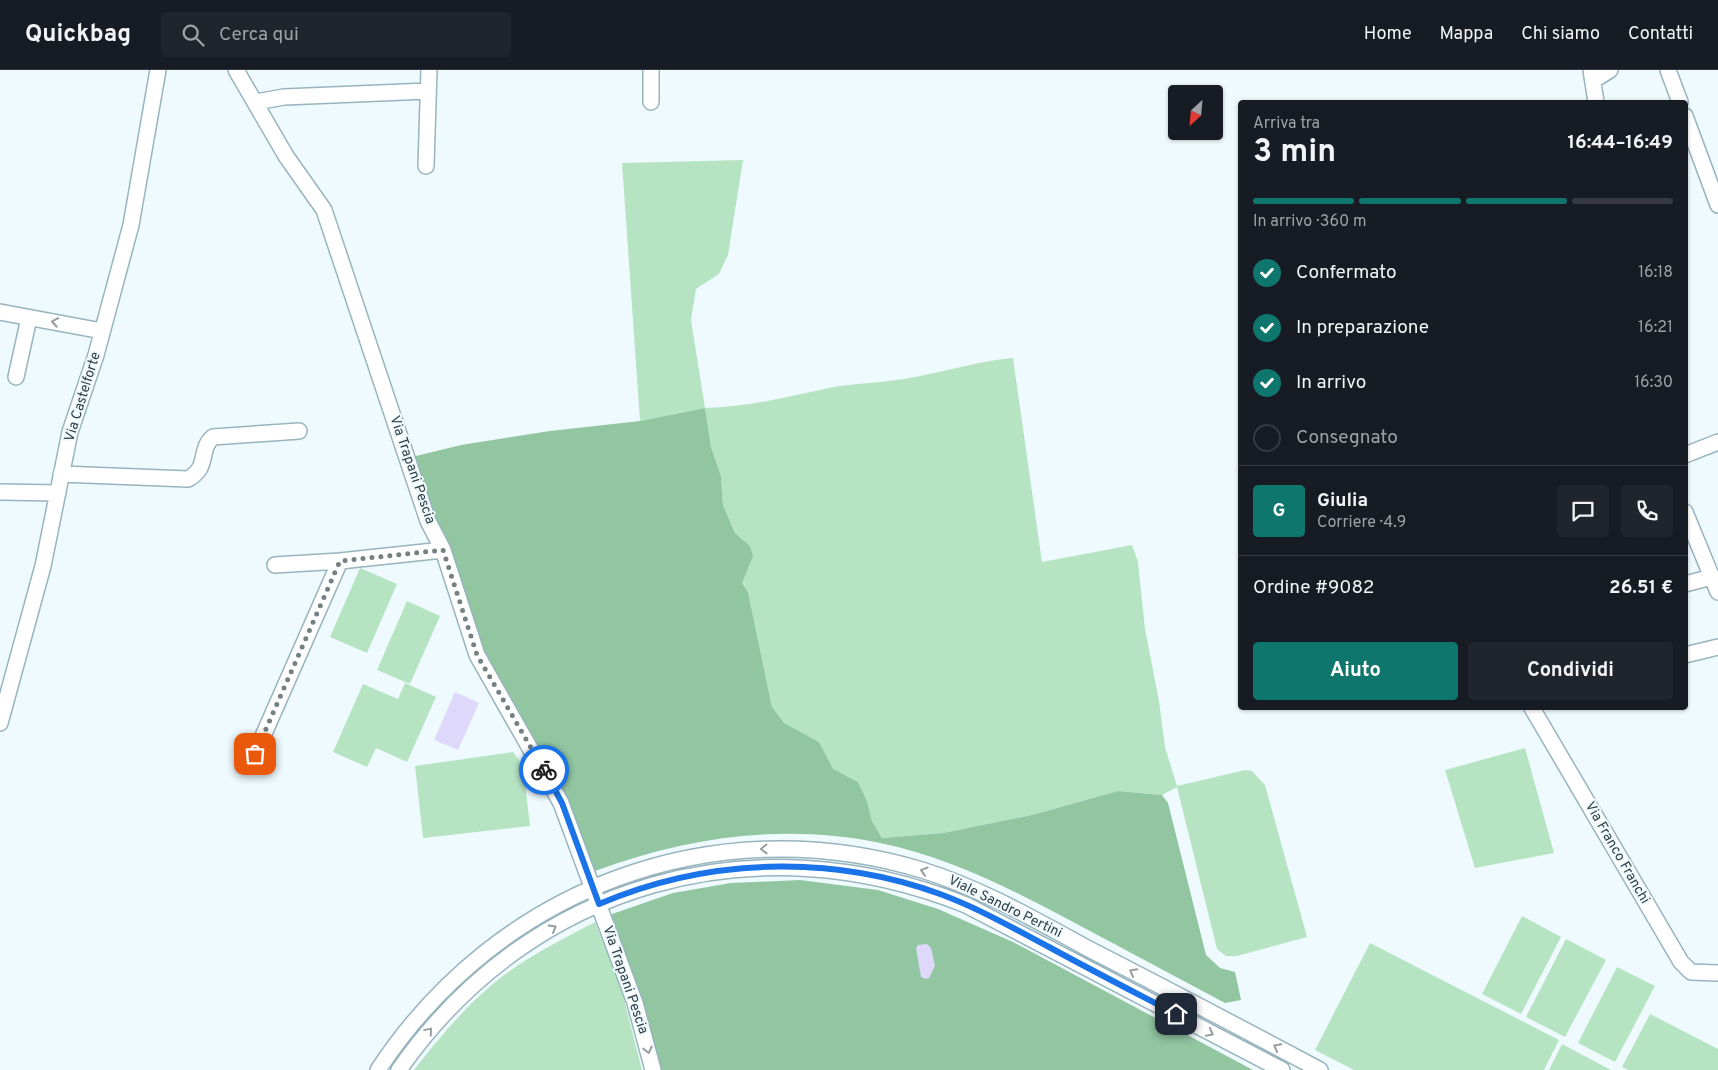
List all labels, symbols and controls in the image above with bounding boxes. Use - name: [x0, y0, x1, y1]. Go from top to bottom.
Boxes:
- search box: [161, 12, 511, 57]
- text: Quickbag: [25, 20, 131, 50]
- icon: search: [179, 21, 207, 49]
- text: Cerca qui: [219, 23, 299, 47]
- text: Home: [1364, 23, 1412, 46]
- text: Mappa: [1440, 23, 1493, 46]
- text: Chi siamo: [1521, 23, 1600, 46]
- text: Contatti: [1628, 23, 1693, 46]
- north arrow: [1168, 85, 1222, 140]
- map controls: [1168, 85, 1223, 140]
- text: Arriva tra: [1253, 114, 1320, 134]
- text: 16:44–16:49: [1567, 131, 1673, 155]
- text: 3 min: [1253, 133, 1336, 173]
- text: In arrivo · 360 m: [1253, 212, 1367, 232]
- icon: check: [1253, 259, 1281, 287]
- text: Confermato: [1296, 261, 1397, 285]
- text: 16:18: [1638, 263, 1673, 283]
- icon: check: [1253, 314, 1281, 342]
- text: In preparazione: [1296, 316, 1429, 340]
- one-way arrow: [50, 318, 59, 328]
- text: 16:21: [1638, 318, 1673, 338]
- street label: Via Castelforte: [61, 350, 105, 444]
- icon: check: [1253, 369, 1281, 397]
- text: In arrivo: [1296, 371, 1366, 395]
- text: 16:30: [1634, 373, 1673, 393]
- street label: Via Trapani Pescia: [385, 414, 439, 526]
- text: Consegnato: [1296, 426, 1398, 450]
- button: chat: [1557, 485, 1609, 537]
- button: phone: [1621, 485, 1673, 537]
- text: Giulia: [1317, 489, 1368, 513]
- text: G: [1273, 499, 1285, 523]
- text: Corriere · 4.9: [1317, 513, 1406, 533]
- text: Ordine #9082: [1253, 576, 1374, 600]
- text: 26.51 €: [1609, 576, 1673, 600]
- button: Aiuto: [1253, 642, 1458, 700]
- button: Condividi: [1468, 642, 1673, 700]
- pin: [234, 733, 276, 775]
- icon: bag: [241, 740, 269, 768]
- courier: [519, 745, 569, 795]
- icon: bike: [530, 756, 558, 784]
- street label: Via Franco Franchi: [1581, 799, 1653, 907]
- one-way arrow: [760, 844, 768, 854]
- one-way arrow: [920, 867, 929, 877]
- street label: Viale Sandro Pertini: [945, 872, 1065, 942]
- one-way arrow: [548, 924, 557, 934]
- street label: Via Trapani Pescia: [598, 924, 652, 1036]
- one-way arrow: [1130, 968, 1139, 978]
- pin: [1155, 993, 1197, 1035]
- icon: home: [1162, 1000, 1190, 1028]
- one-way arrow: [1205, 1026, 1214, 1036]
- one-way arrow: [423, 1028, 431, 1037]
- one-way arrow: [1273, 1043, 1282, 1053]
- one-way arrow: [642, 1045, 653, 1054]

